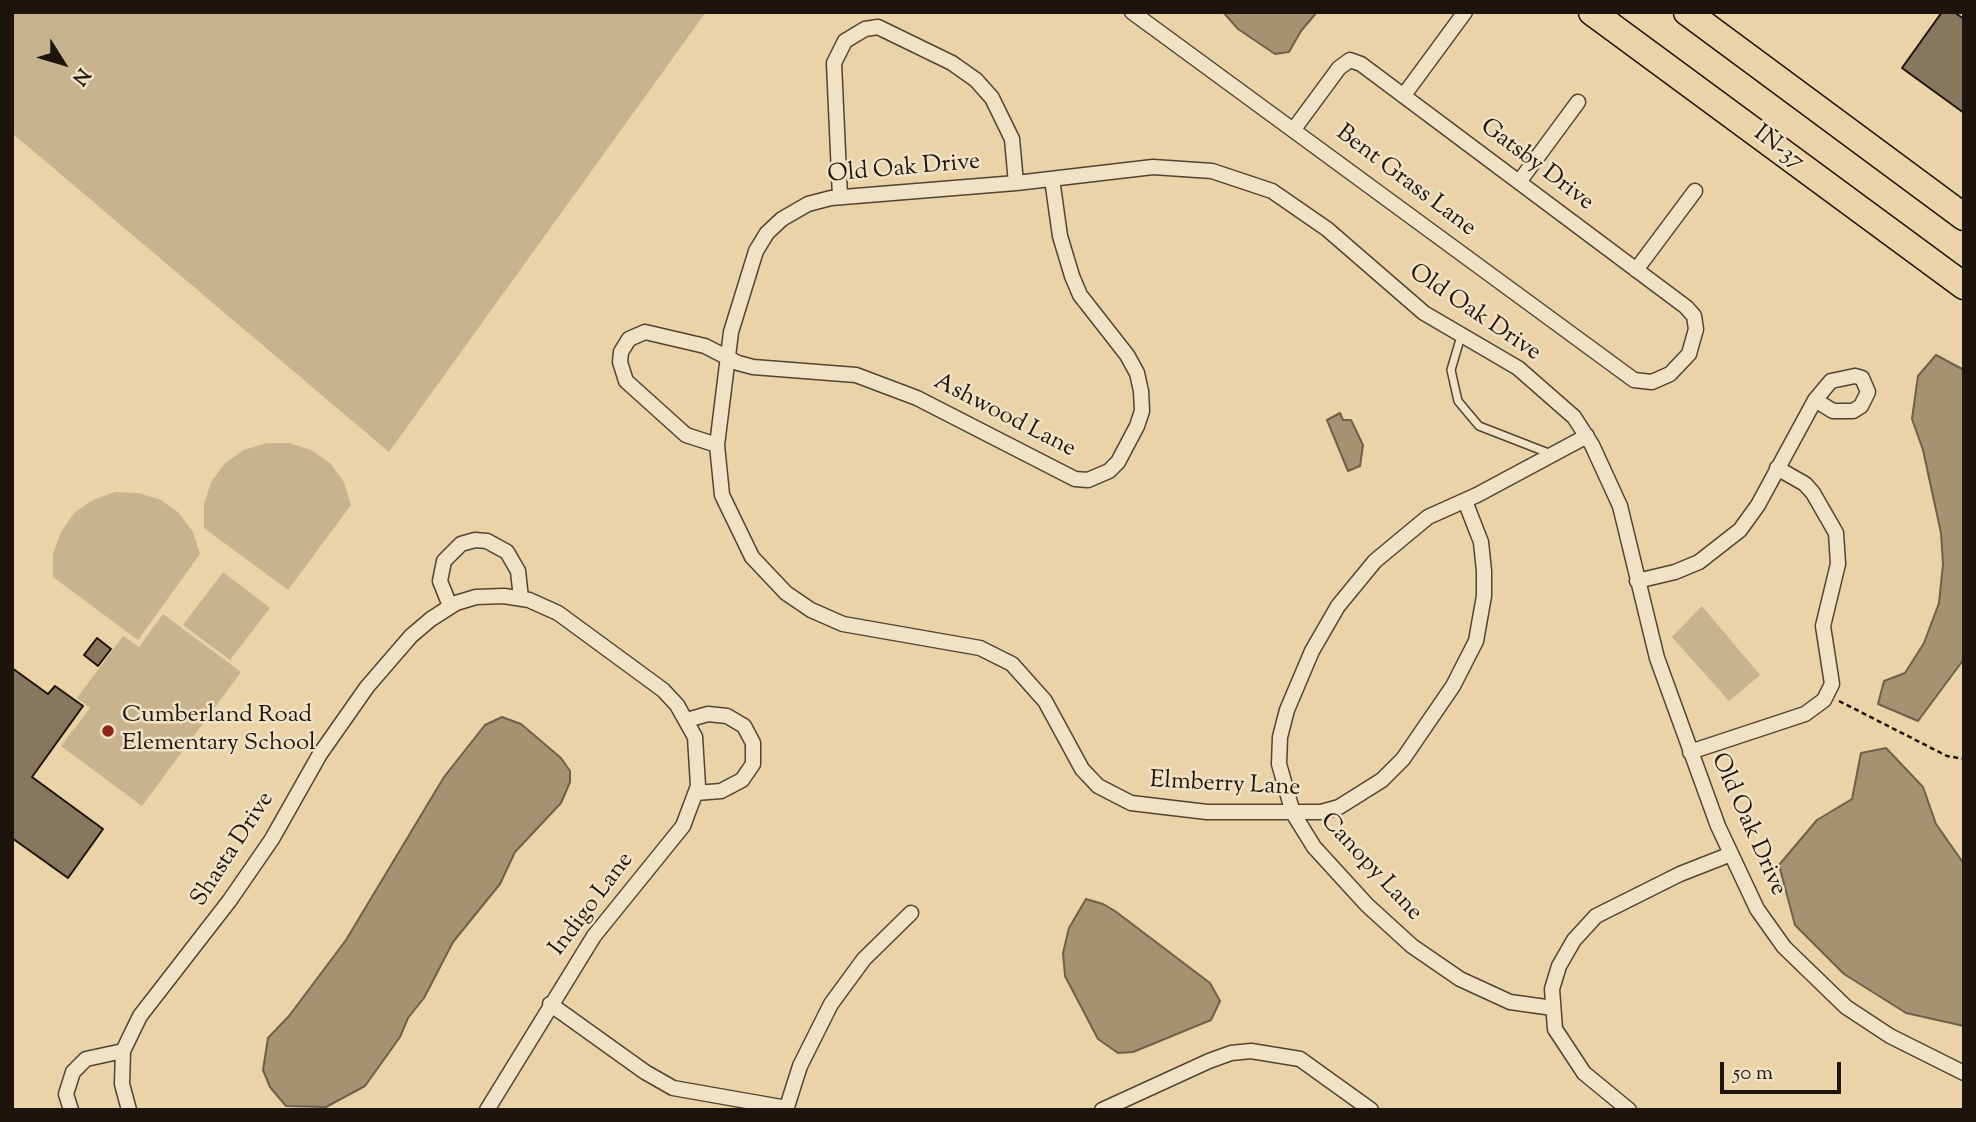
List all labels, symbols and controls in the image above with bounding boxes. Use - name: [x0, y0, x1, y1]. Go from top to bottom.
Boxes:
- north arrow: [28, 28, 98, 98]
- text: N: [65, 62, 96, 90]
- street label: Gatsby Drive: [1473, 114, 1599, 218]
- street label: Bent Grass Lane: [1329, 120, 1481, 244]
- street label: IN-37: [1747, 120, 1809, 178]
- street label: Old Oak Drive: [827, 149, 981, 191]
- street label: Old Oak Drive: [1402, 259, 1546, 369]
- street label: Ashwood Lane: [928, 369, 1080, 465]
- place label: Cumberland Road Elementary School: [122, 703, 316, 759]
- marker: Cumberland Road Elementary School: [100, 723, 116, 739]
- street label: Old Oak Drive: [1703, 749, 1791, 901]
- street label: Elmberry Lane: [1149, 768, 1301, 804]
- street label: Shasta Drive: [186, 787, 282, 913]
- street label: Canopy Lane: [1313, 808, 1427, 928]
- street label: Indigo Lane: [545, 847, 641, 963]
- scale bar: [1724, 1048, 1845, 1092]
- text: 50 m: [1733, 1059, 1773, 1089]

